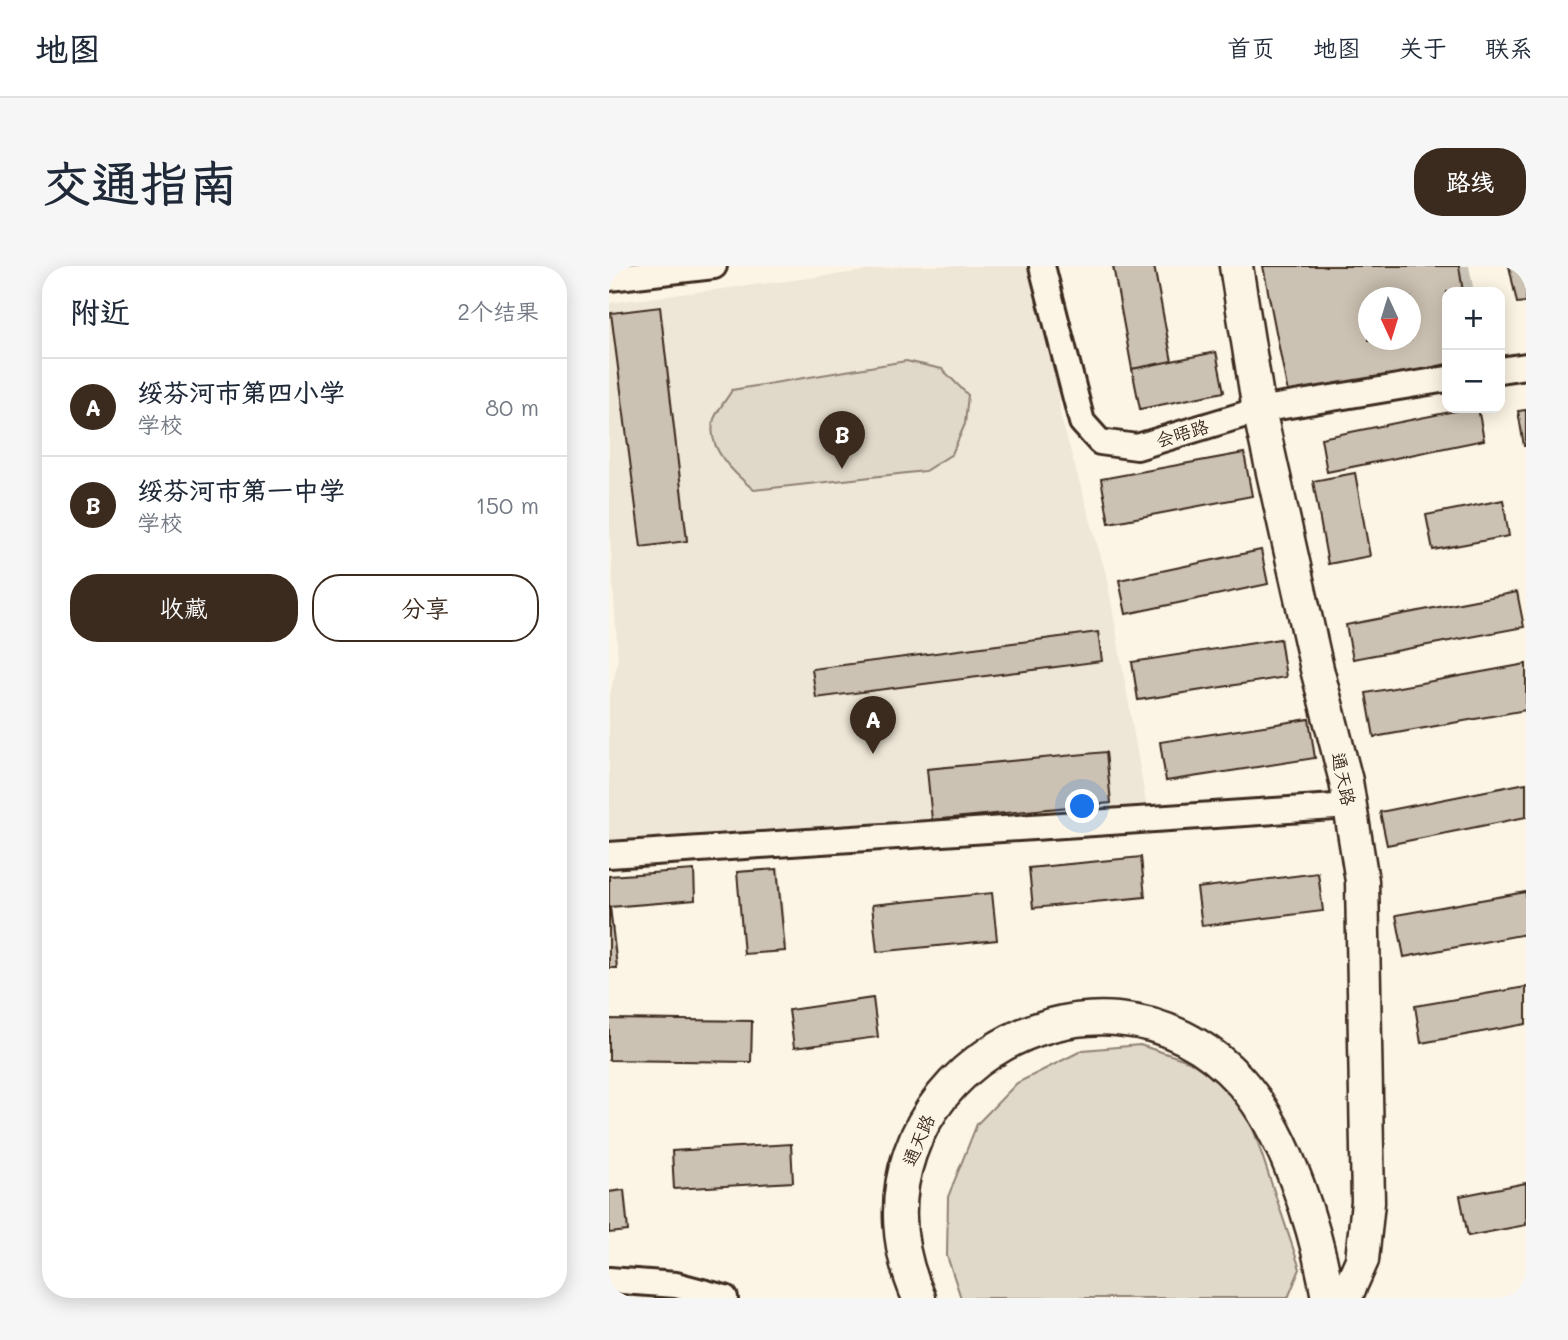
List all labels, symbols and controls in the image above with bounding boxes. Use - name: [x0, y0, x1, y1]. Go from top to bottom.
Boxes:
- text: 地图: [35, 26, 101, 69]
- text: 首页: [1227, 32, 1275, 63]
- text: 地图: [1313, 32, 1361, 63]
- text: 关于: [1399, 32, 1447, 63]
- text: 联系: [1485, 32, 1533, 63]
- button: 路线: [1414, 148, 1526, 216]
- text: 交通指南: [42, 150, 238, 213]
- north arrow: [1358, 287, 1421, 350]
- map controls: [1442, 287, 1505, 413]
- button: +: [1442, 287, 1505, 350]
- text: 附近: [70, 291, 130, 331]
- text: 2个结果: [457, 296, 539, 326]
- button: −: [1442, 350, 1505, 413]
- text: 绥芬河市第四小学: [137, 375, 345, 409]
- text: A: [85, 392, 101, 422]
- text: 80 m: [485, 392, 539, 422]
- text: 学校: [137, 409, 183, 439]
- pin: B: [819, 411, 865, 469]
- street label: 会晤路: [1153, 414, 1211, 452]
- text: 绥芬河市第一中学: [137, 473, 345, 507]
- text: B: [85, 490, 101, 520]
- text: 150 m: [475, 490, 539, 520]
- text: 学校: [137, 507, 183, 537]
- button: 收藏: [70, 574, 298, 642]
- button: 分享: [312, 574, 539, 642]
- pin: A: [850, 696, 896, 754]
- street label: 通天路: [1327, 750, 1361, 808]
- your location: [1065, 789, 1099, 823]
- street label: 通天路: [896, 1110, 940, 1170]

